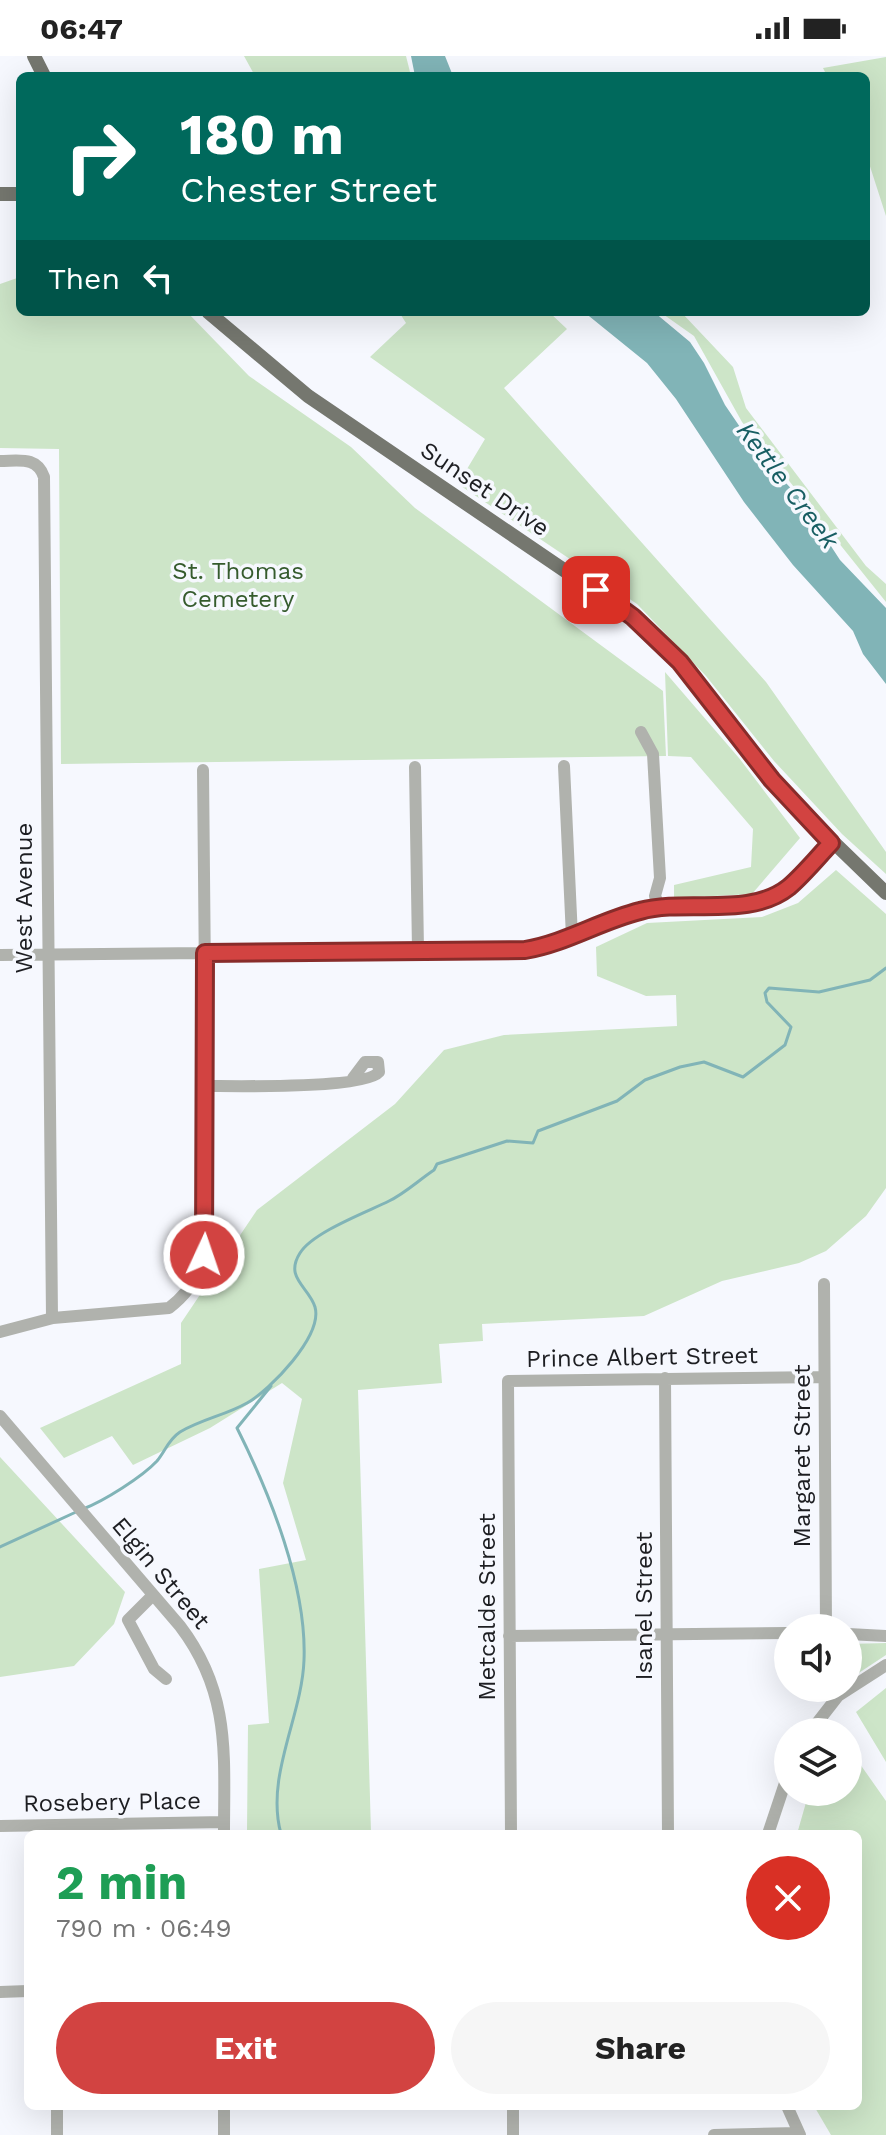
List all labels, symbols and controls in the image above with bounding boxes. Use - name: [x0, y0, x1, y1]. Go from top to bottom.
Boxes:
- text: 06:47: [40, 11, 123, 46]
- text: 180 m: [180, 102, 344, 168]
- icon: right: [48, 104, 152, 208]
- text: Chester Street: [180, 169, 437, 211]
- icon: left: [136, 256, 180, 300]
- text: Then: [48, 261, 120, 296]
- water label: Kettle Creek: [731, 416, 846, 555]
- street label: Sunset Drive: [415, 436, 555, 542]
- pin: [562, 556, 630, 624]
- park label: St. Thomas Cemetery: [172, 557, 304, 613]
- icon: arrive: [574, 568, 618, 612]
- street label: West Avenue: [10, 823, 38, 973]
- position arrow: [162, 1213, 246, 1297]
- street label: Prince Albert Street: [526, 1341, 758, 1373]
- street label: Margaret Street: [788, 1365, 816, 1547]
- street label: Elgin Street: [106, 1511, 216, 1635]
- street label: Metcalde Street: [473, 1513, 501, 1701]
- street label: Isanel Street: [630, 1532, 658, 1680]
- map controls: [774, 1614, 862, 1806]
- button: sound: [774, 1614, 862, 1702]
- button: layers: [774, 1718, 862, 1806]
- street label: Rosebery Place: [23, 1786, 201, 1818]
- text: 2 min: [56, 1854, 187, 1911]
- button: close: [746, 1856, 830, 1940]
- text: 790 m · 06:49: [56, 1913, 232, 1943]
- button: Exit: [56, 2002, 435, 2094]
- button: Share: [451, 2002, 830, 2094]

